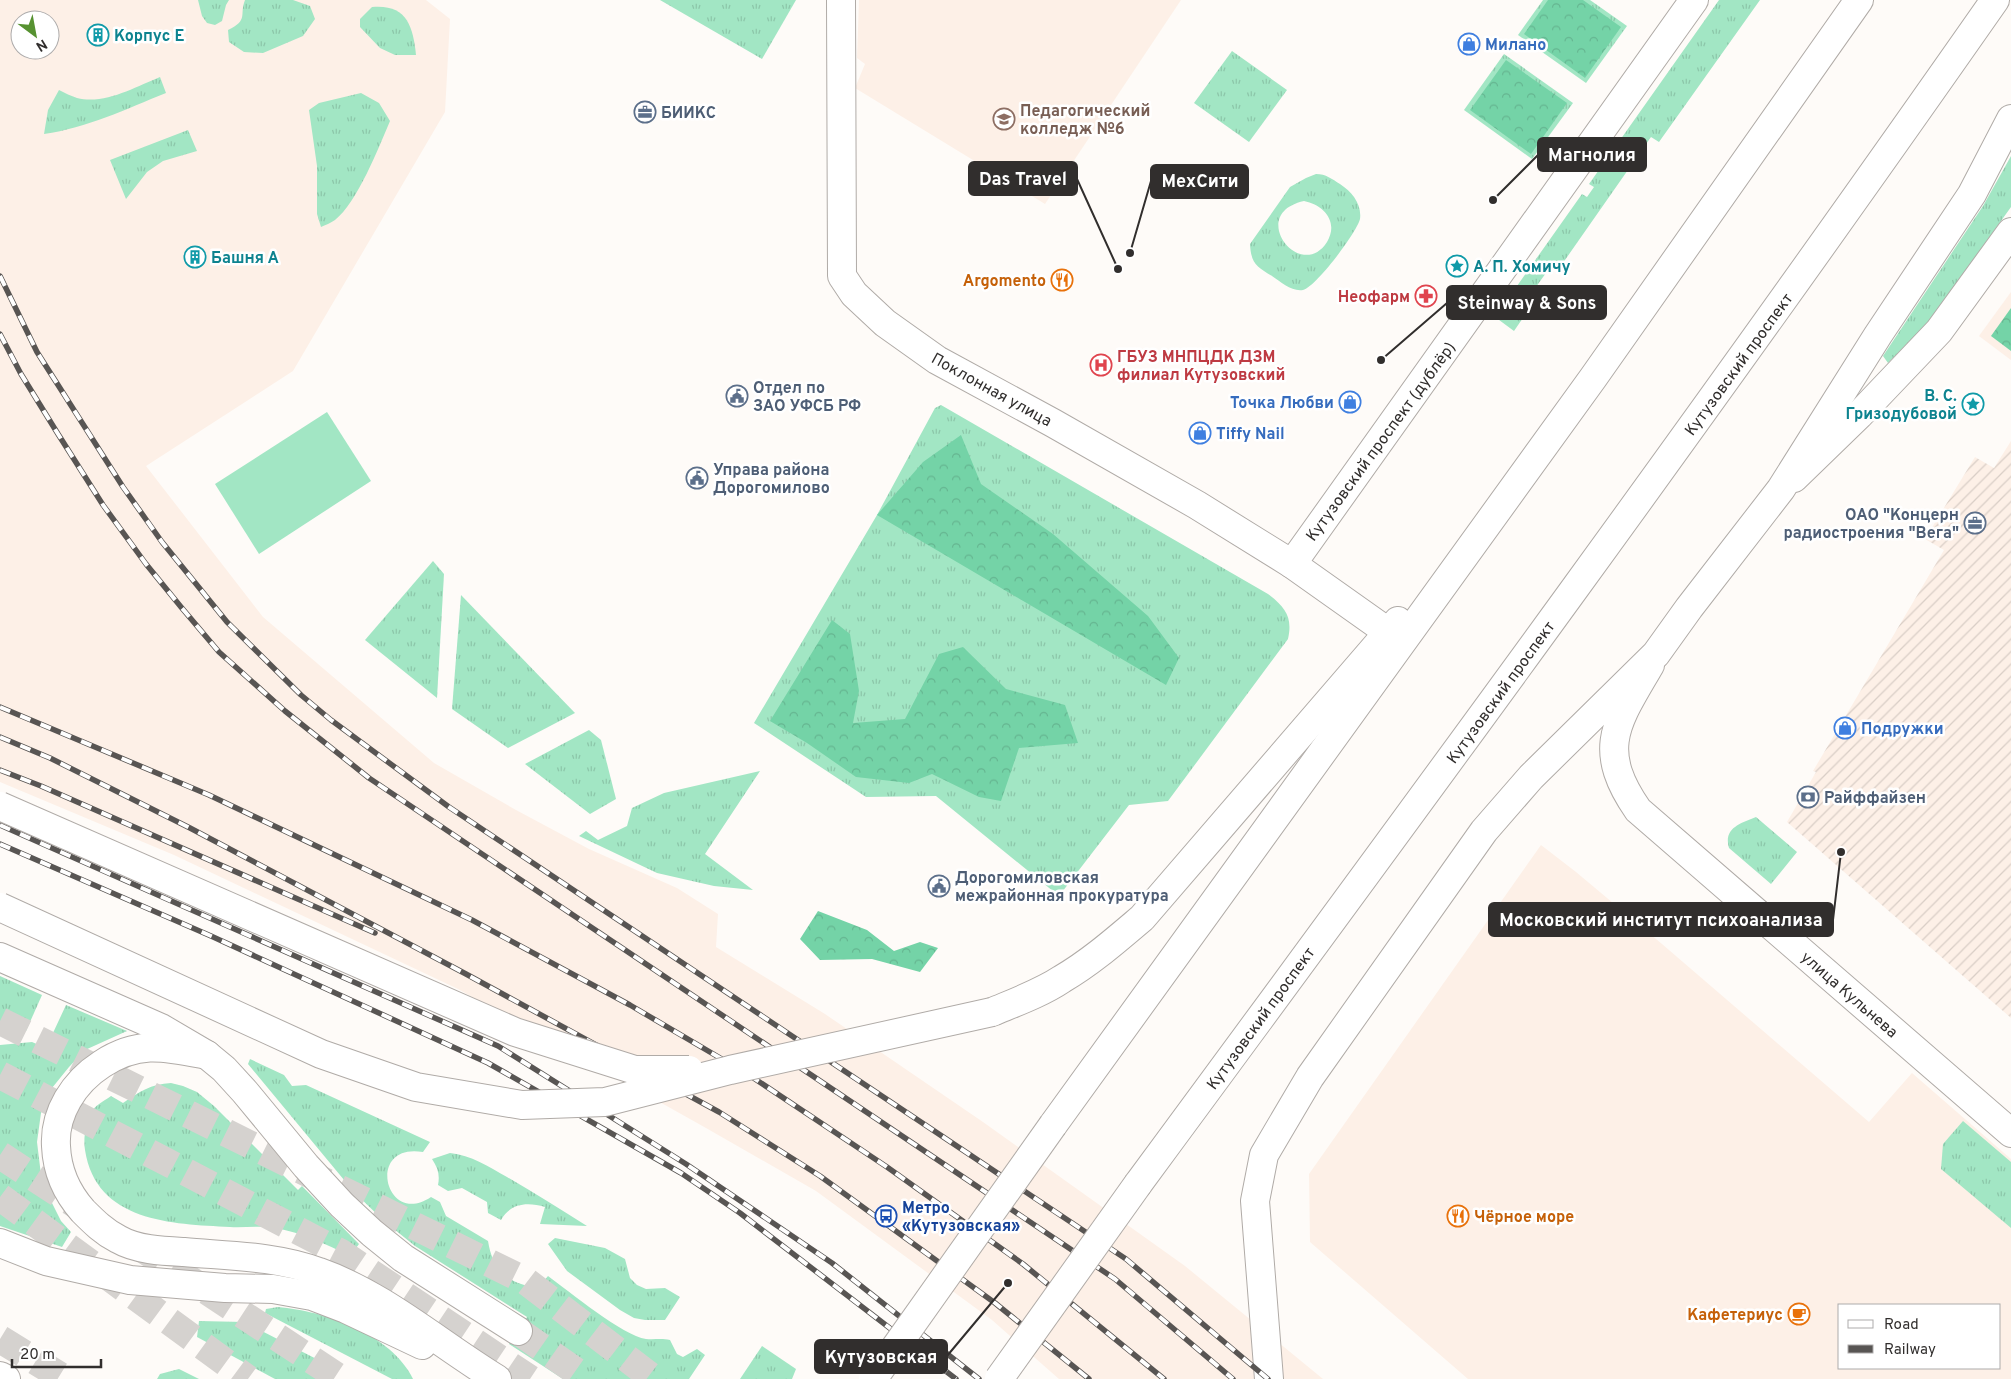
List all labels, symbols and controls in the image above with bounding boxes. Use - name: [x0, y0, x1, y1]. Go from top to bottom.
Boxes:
- north arrow: [10, 10, 60, 60]
- building icon: Корпус E: [86, 23, 110, 47]
- place label: Корпус E: [114, 27, 185, 47]
- shop icon: Милано: [1457, 32, 1481, 56]
- text: N: [32, 35, 50, 55]
- place label: Милано: [1485, 36, 1546, 56]
- office icon: БИИКС: [633, 100, 657, 124]
- place label: Педагогический колледж №6: [1020, 102, 1150, 140]
- place label: БИИКС: [661, 104, 716, 124]
- school or university icon: Педагогический колледж №6: [992, 107, 1016, 131]
- callout: Магнолия: [1538, 138, 1646, 171]
- text: Магнолия: [1548, 145, 1636, 168]
- callout: Das Travel: [969, 162, 1077, 195]
- callout: МехСити: [1151, 165, 1248, 198]
- text: Das Travel: [979, 169, 1067, 192]
- text: МехСити: [1161, 171, 1239, 194]
- building icon: Башня А: [183, 245, 207, 269]
- place label: Башня А: [211, 249, 279, 269]
- place icon: А. П. Хомичу: [1445, 254, 1469, 278]
- place label: А. П. Хомичу: [1473, 258, 1571, 278]
- restaurant icon: Argomento: [1050, 268, 1074, 292]
- place label: Argomento: [963, 272, 1046, 292]
- pharmacy icon: Неофарм: [1414, 284, 1438, 308]
- callout: Steinway & Sons: [1447, 286, 1606, 319]
- place label: Неофарм: [1338, 288, 1410, 308]
- street label: Кутузовский проспект: [1681, 290, 1798, 440]
- text: Steinway & Sons: [1458, 293, 1596, 316]
- street label: Кутузовский проспект (дублёр): [1302, 338, 1461, 546]
- place label: ГБУЗ МНПЦДК ДЗМ филиал Кутузовский: [1117, 348, 1285, 386]
- street label: Поклонная улица: [927, 349, 1055, 432]
- hospital icon: ГБУЗ МНПЦДК ДЗМ филиал Кутузовский: [1089, 353, 1113, 377]
- place label: Отдел по ЗАО УФСБ РФ: [753, 379, 861, 417]
- public building icon: Отдел по ЗАО УФСБ РФ: [725, 384, 749, 408]
- place label: В. С. Гризодубовой: [1845, 387, 1957, 425]
- shop icon: Точка Любви: [1338, 390, 1362, 414]
- place icon: В. С. Гризодубовой: [1961, 392, 1985, 416]
- place label: Точка Любви: [1230, 394, 1334, 414]
- shop icon: Tiffy Nail: [1188, 421, 1212, 445]
- place label: Tiffy Nail: [1216, 425, 1285, 445]
- place label: Управа района Дорогомилово: [713, 461, 830, 499]
- public building icon: Управа района Дорогомилово: [685, 466, 709, 490]
- place label: ОАО "Концерн радиостроения "Вега": [1783, 506, 1959, 544]
- office icon: ОАО "Концерн радиостроения "Вега": [1963, 511, 1987, 535]
- street label: Кутузовский проспект: [1443, 618, 1560, 768]
- shop icon: Подружки: [1833, 716, 1857, 740]
- place label: Подружки: [1861, 720, 1944, 740]
- bank icon: Райффайзен: [1796, 785, 1820, 809]
- place label: Райффайзен: [1824, 789, 1926, 809]
- place label: Дорогомиловская межрайонная прокуратура: [955, 869, 1169, 907]
- public building icon: Дорогомиловская межрайонная прокуратура: [927, 874, 951, 898]
- callout: Московский институт психоанализа: [1489, 903, 1833, 936]
- text: Московский институт психоанализа: [1499, 910, 1823, 933]
- street label: Кутузовский проспект: [1203, 944, 1320, 1094]
- street label: улица Кульнева: [1796, 948, 1901, 1043]
- place label: Метро «Кутузовская»: [902, 1199, 1020, 1237]
- bus stop icon: Метро «Кутузовская»: [874, 1204, 898, 1228]
- restaurant icon: Чёрное море: [1446, 1204, 1470, 1228]
- place label: Чёрное море: [1474, 1208, 1574, 1228]
- cafe icon: Кафетериус: [1787, 1302, 1811, 1326]
- legend: [1838, 1304, 2001, 1369]
- place label: Кафетериус: [1687, 1306, 1783, 1326]
- text: Road: [1884, 1316, 1919, 1335]
- scale bar: [12, 1336, 101, 1368]
- callout: Кутузовская: [815, 1340, 947, 1373]
- text: Railway: [1884, 1341, 1936, 1360]
- text: 20 m: [20, 1346, 55, 1365]
- text: Кутузовская: [825, 1347, 937, 1370]

